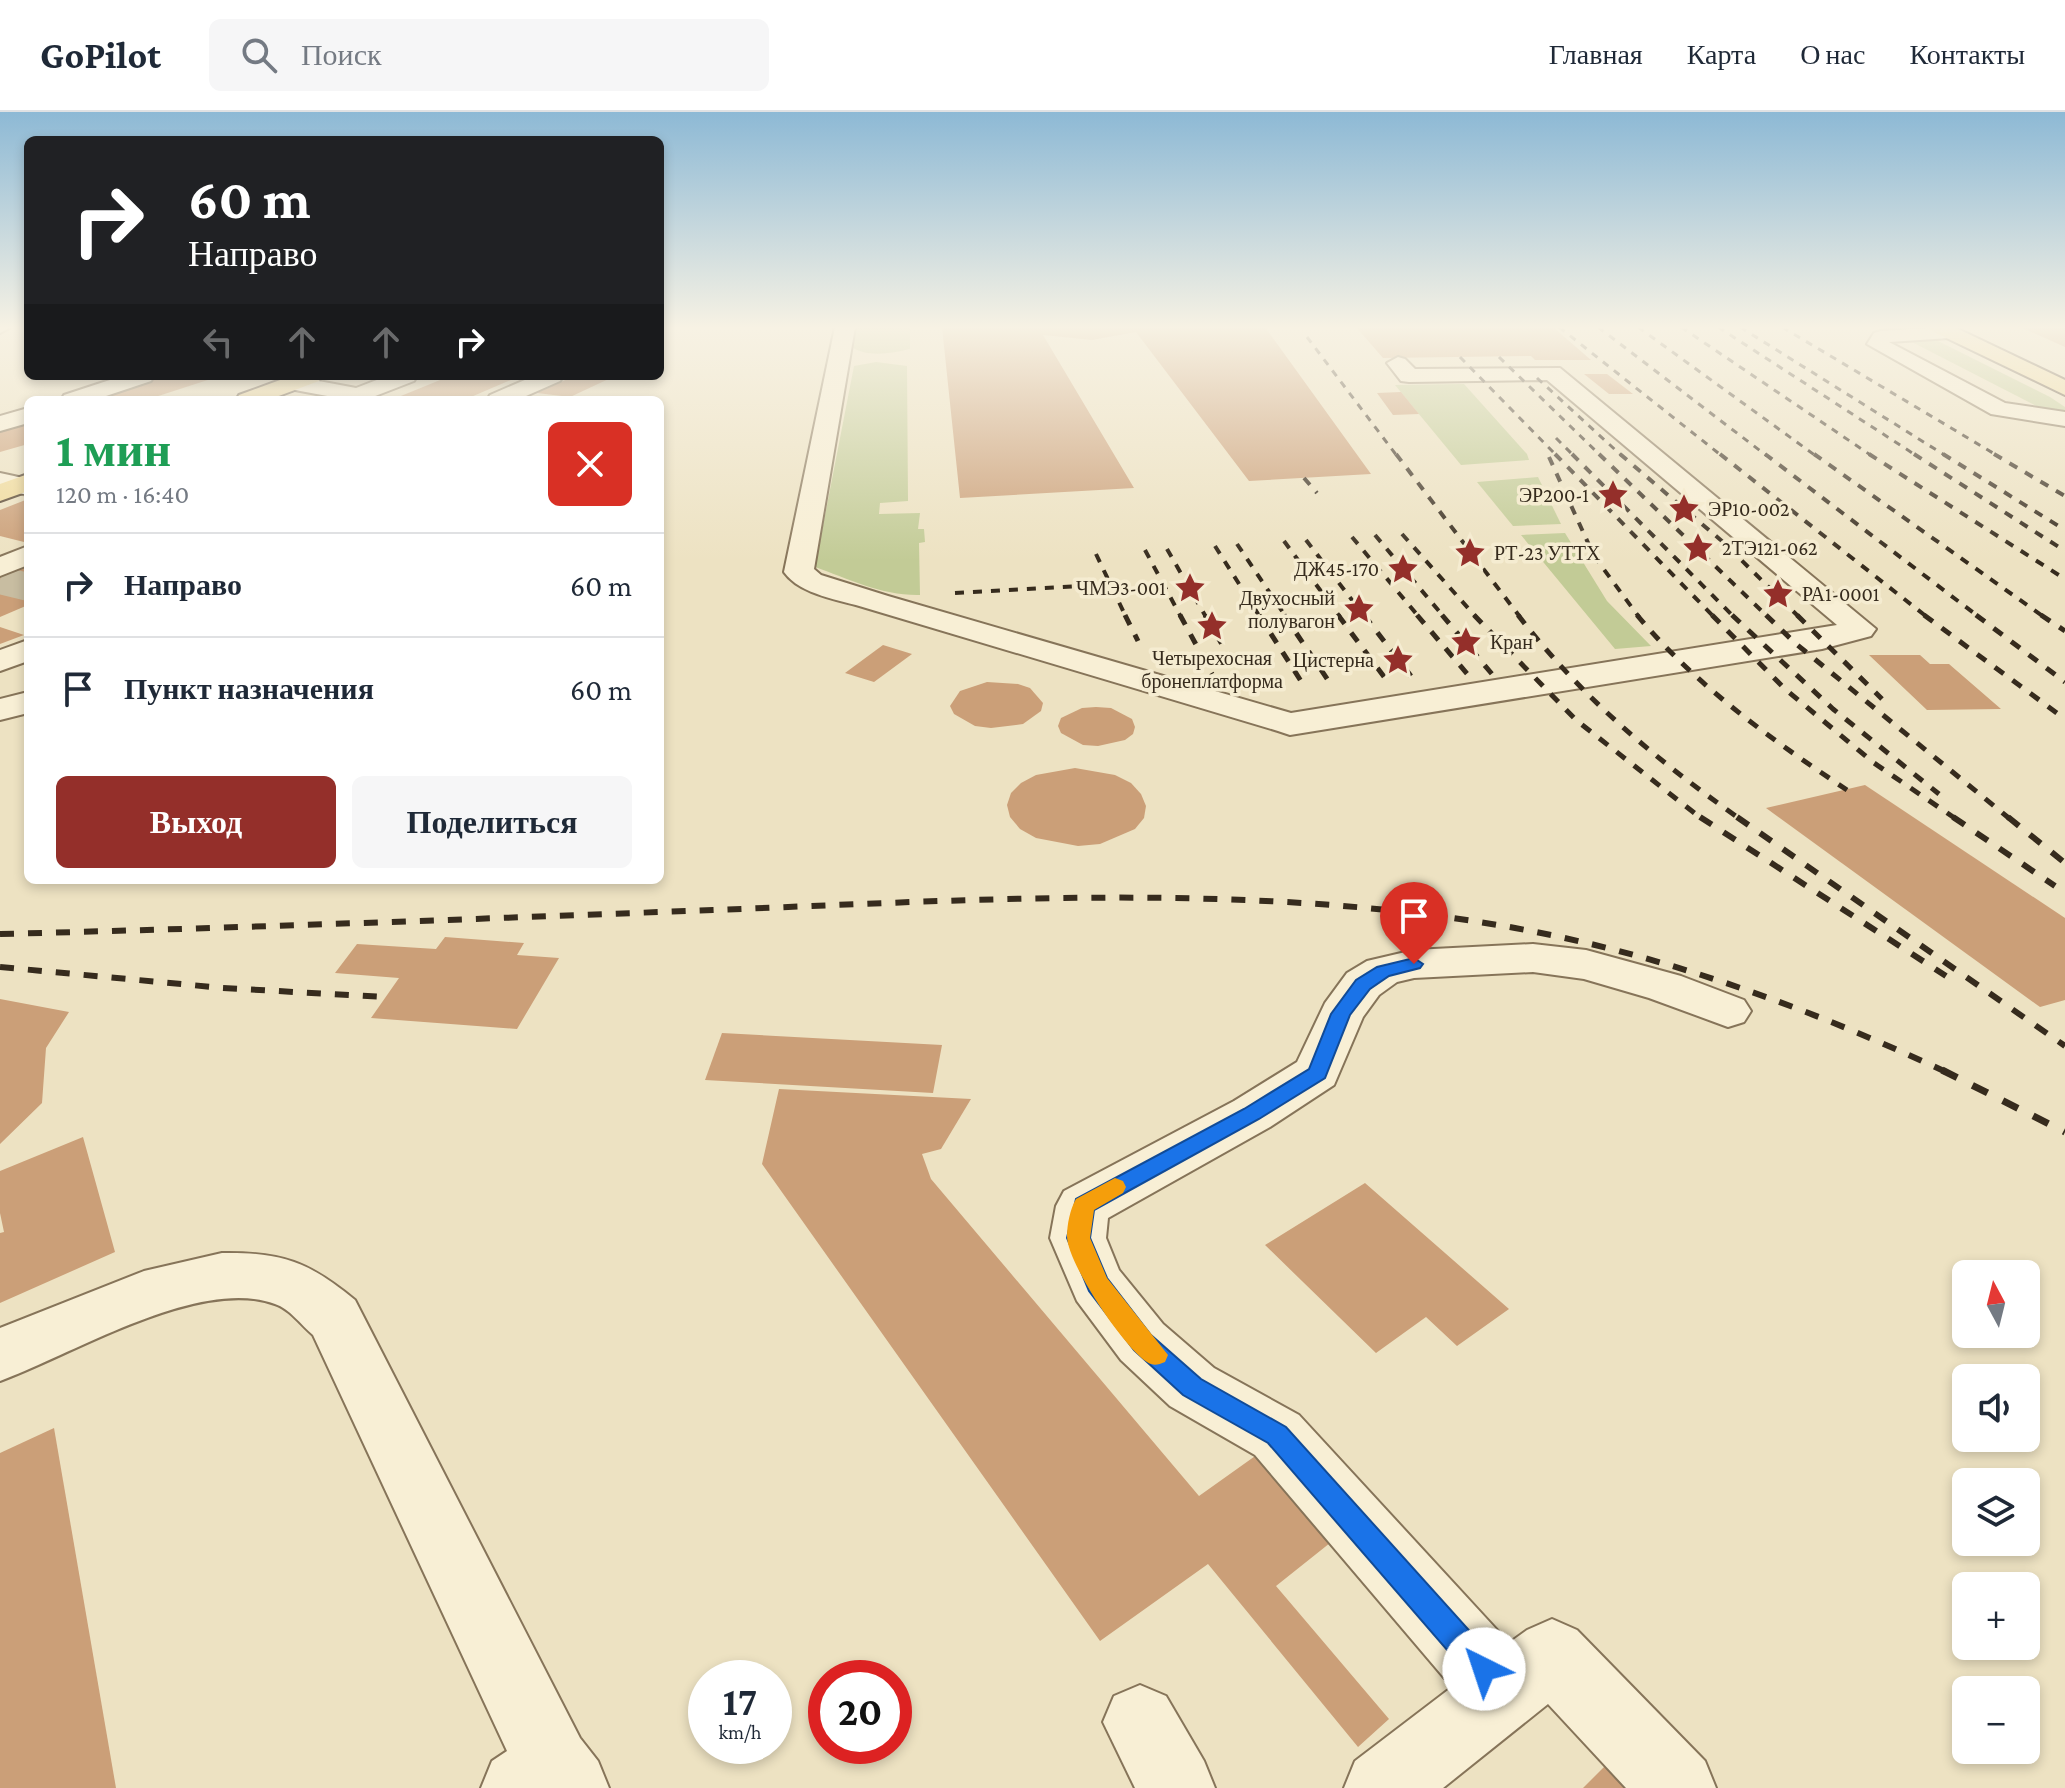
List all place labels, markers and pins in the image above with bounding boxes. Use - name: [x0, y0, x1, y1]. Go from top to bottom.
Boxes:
- place icon: ЭР200-1: [1596, 478, 1630, 512]
- place label: ЭР200-1: [1519, 484, 1589, 506]
- place icon: ЭР10-002: [1667, 492, 1701, 526]
- place label: ЭР10-002: [1708, 498, 1790, 520]
- place icon: 2ТЭ121-062: [1681, 531, 1715, 565]
- place icon: РТ-23 УТТХ: [1453, 536, 1487, 570]
- place label: 2ТЭ121-062: [1722, 537, 1818, 559]
- place label: РТ-23 УТТХ: [1494, 542, 1601, 564]
- place icon: ДЖ45-170: [1386, 552, 1420, 586]
- place label: ДЖ45-170: [1294, 558, 1379, 581]
- place icon: ЧМЭ3-001: [1173, 571, 1207, 605]
- place label: ЧМЭ3-001: [1076, 577, 1166, 599]
- place icon: РА1-0001: [1761, 577, 1795, 611]
- place label: РА1-0001: [1802, 583, 1880, 605]
- place label: Двухосный полувагон: [1239, 587, 1335, 633]
- place icon: Двухосный полувагон: [1342, 592, 1376, 626]
- place icon: Четырехосная бронеплатформа: [1195, 609, 1229, 643]
- place icon: Кран: [1449, 625, 1483, 659]
- place label: Кран: [1490, 631, 1533, 654]
- place icon: Цистерна: [1381, 643, 1415, 677]
- place label: Четырехосная бронеплатформа: [1141, 647, 1283, 693]
- place label: Цистерна: [1293, 649, 1374, 672]
- pin: [1380, 882, 1448, 964]

